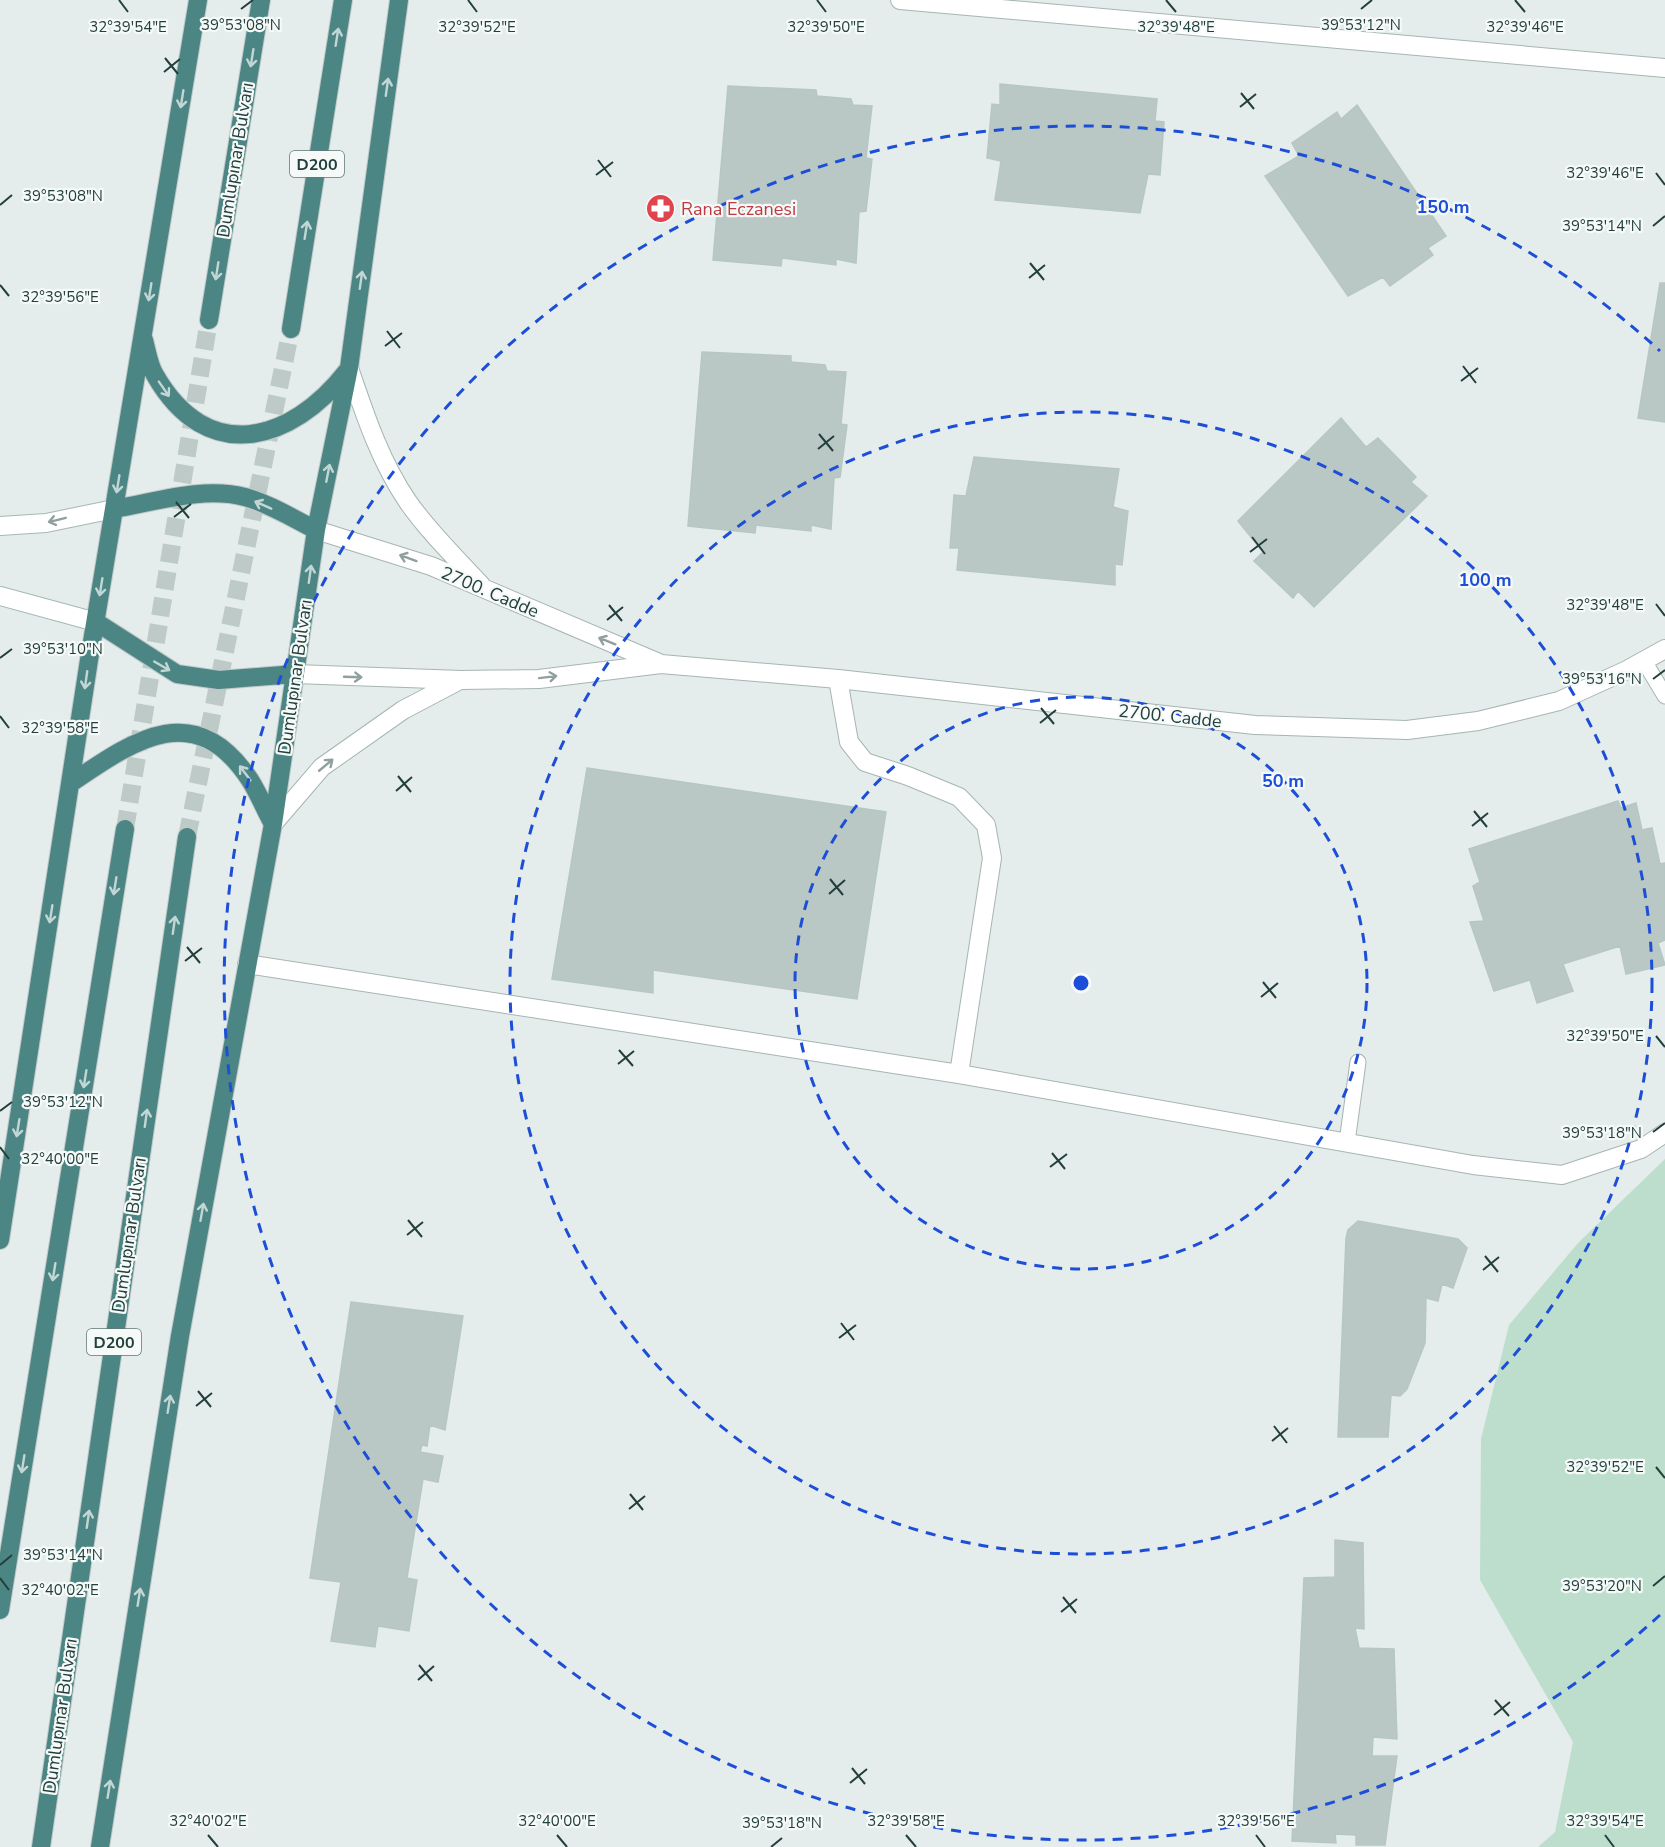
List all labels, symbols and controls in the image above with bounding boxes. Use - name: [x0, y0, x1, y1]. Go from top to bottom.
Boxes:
- text: 39°53'08"N: [201, 15, 281, 35]
- text: 39°53'12"N: [1321, 15, 1401, 35]
- text: 32°39'54"E: [89, 17, 167, 37]
- text: 32°39'52"E: [438, 17, 516, 37]
- text: 32°39'50"E: [787, 17, 865, 37]
- text: 32°39'48"E: [1137, 17, 1215, 37]
- text: 32°39'46"E: [1486, 17, 1564, 37]
- one-way arrow: [332, 28, 343, 47]
- one-way arrow: [246, 47, 257, 67]
- one-way arrow: [382, 78, 393, 98]
- street label: Dumlupınar Bulvarı: [211, 81, 259, 239]
- one-way arrow: [176, 89, 187, 109]
- road number: D200: [290, 151, 344, 177]
- text: 32°39'46"E: [1566, 163, 1644, 183]
- text: 39°53'08"N: [23, 186, 103, 206]
- pharmacy icon: Rana Eczanesi: [644, 193, 676, 225]
- text: 150 m: [1416, 195, 1470, 219]
- place label: Rana Eczanesi: [681, 197, 796, 221]
- text: 39°53'14"N: [1562, 216, 1642, 236]
- one-way arrow: [301, 220, 312, 240]
- one-way arrow: [212, 261, 223, 280]
- one-way arrow: [355, 271, 366, 291]
- one-way arrow: [144, 281, 155, 301]
- text: 32°39'56"E: [21, 287, 99, 307]
- one-way arrow: [158, 380, 170, 396]
- one-way arrow: [323, 463, 334, 483]
- one-way arrow: [112, 474, 123, 493]
- one-way arrow: [255, 499, 273, 510]
- one-way arrow: [48, 515, 67, 527]
- one-way arrow: [399, 551, 418, 562]
- street label: 2700. Cadde: [438, 561, 542, 623]
- one-way arrow: [304, 565, 315, 585]
- text: 100 m: [1458, 568, 1512, 592]
- one-way arrow: [96, 576, 107, 596]
- text: 32°39'48"E: [1566, 595, 1644, 615]
- street label: Dumlupınar Bulvarı: [272, 598, 318, 756]
- one-way arrow: [598, 635, 617, 646]
- text: 39°53'10"N: [23, 639, 103, 659]
- one-way arrow: [153, 660, 170, 672]
- one-way arrow: [81, 669, 92, 689]
- text: 39°53'16"N: [1562, 669, 1642, 689]
- one-way arrow: [343, 671, 363, 682]
- one-way arrow: [538, 672, 558, 683]
- street label: 2700. Cadde: [1117, 699, 1223, 733]
- text: 32°39'58"E: [21, 718, 99, 738]
- one-way arrow: [318, 758, 333, 772]
- one-way arrow: [238, 766, 251, 782]
- text: 50 m: [1262, 769, 1304, 793]
- one-way arrow: [110, 876, 121, 896]
- one-way arrow: [45, 904, 56, 924]
- one-way arrow: [169, 916, 180, 935]
- centre of rings: [1071, 973, 1091, 993]
- text: 32°39'50"E: [1566, 1026, 1644, 1046]
- one-way arrow: [79, 1069, 90, 1088]
- text: 39°53'12"N: [23, 1092, 103, 1112]
- one-way arrow: [141, 1109, 152, 1128]
- one-way arrow: [13, 1117, 24, 1137]
- text: 39°53'18"N: [1562, 1123, 1642, 1143]
- text: 32°40'00"E: [21, 1149, 99, 1169]
- street label: Dumlupınar Bulvarı: [106, 1156, 152, 1314]
- one-way arrow: [197, 1202, 208, 1222]
- one-way arrow: [48, 1261, 59, 1281]
- road number: D200: [87, 1329, 141, 1355]
- one-way arrow: [164, 1394, 175, 1414]
- one-way arrow: [18, 1454, 29, 1474]
- text: 32°39'52"E: [1566, 1457, 1644, 1477]
- one-way arrow: [83, 1510, 94, 1529]
- text: 39°53'14"N: [23, 1545, 103, 1565]
- text: 39°53'20"N: [1562, 1576, 1642, 1596]
- text: 32°40'02"E: [21, 1580, 99, 1600]
- one-way arrow: [133, 1587, 144, 1607]
- street label: Dumlupınar Bulvarı: [37, 1637, 83, 1795]
- one-way arrow: [103, 1780, 114, 1800]
- text: 32°40'02"E: [169, 1811, 247, 1831]
- text: 32°40'00"E: [518, 1811, 596, 1831]
- text: 32°39'58"E: [867, 1811, 945, 1831]
- text: 32°39'56"E: [1217, 1811, 1295, 1831]
- text: 32°39'54"E: [1566, 1811, 1644, 1831]
- text: 39°53'18"N: [742, 1813, 822, 1833]

